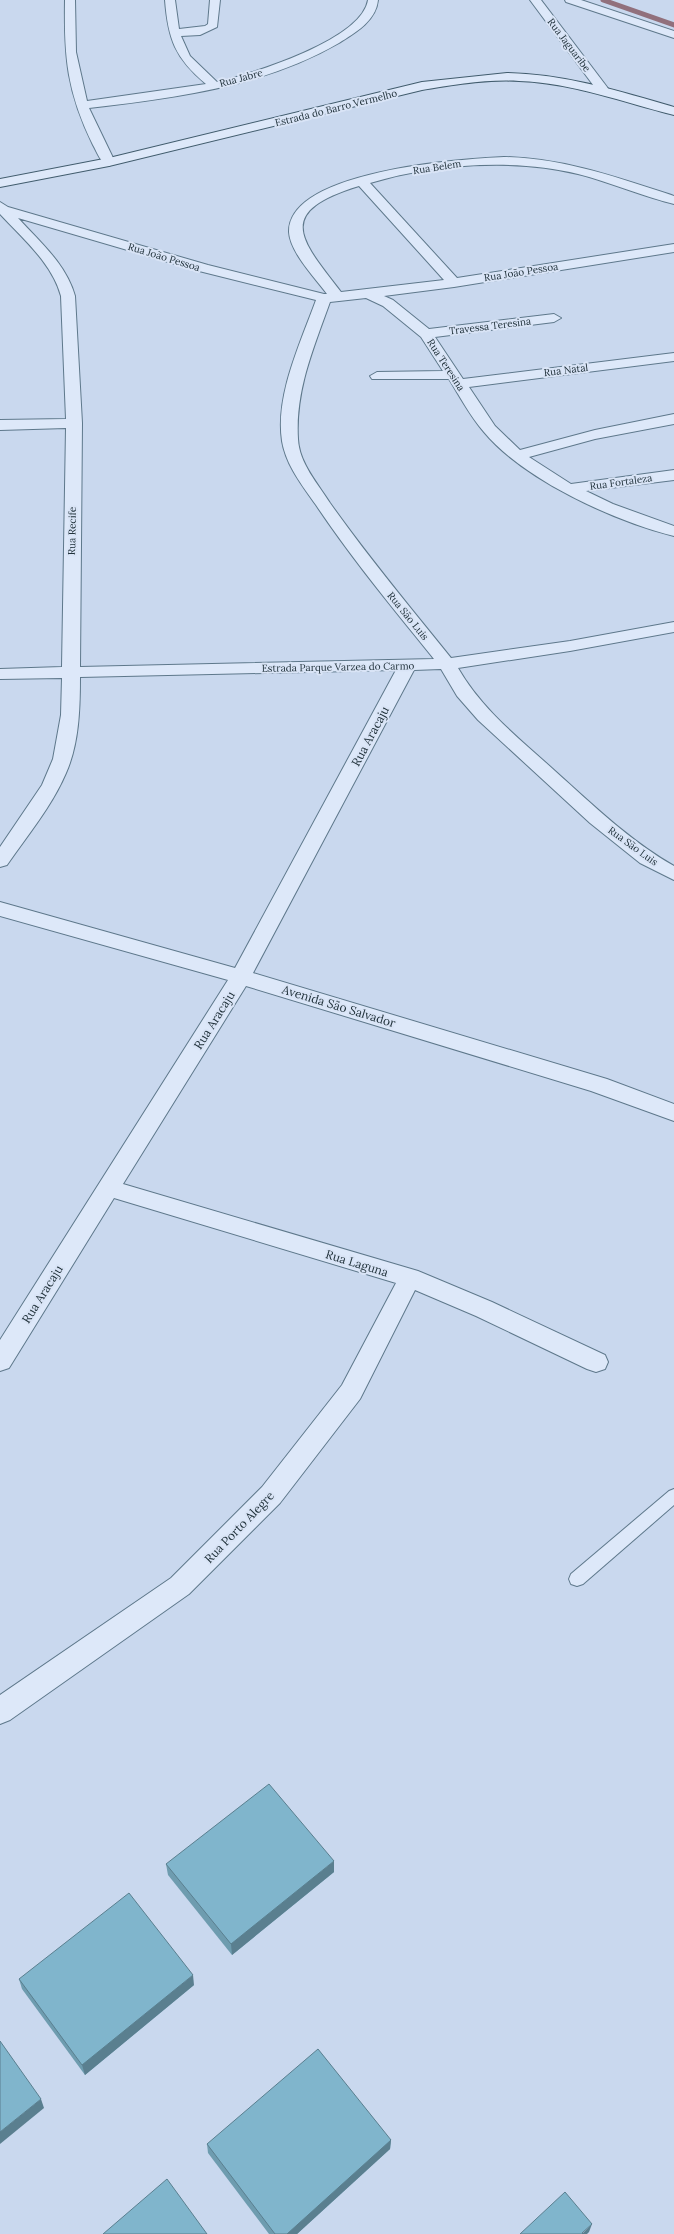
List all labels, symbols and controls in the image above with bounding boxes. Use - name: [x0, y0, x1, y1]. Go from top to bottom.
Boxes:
- street label: Rua Jaguaribe: [545, 16, 594, 75]
- street label: Rua Jabre: [218, 66, 265, 90]
- street label: Estrada do Barro Vermelho: [273, 86, 399, 130]
- street label: Rua Belem: [412, 157, 462, 177]
- street label: Rua João Pessoa: [126, 240, 202, 274]
- street label: Rua João Pessoa: [483, 260, 559, 284]
- street label: Travessa Teresina: [448, 315, 532, 337]
- street label: Rua Teresina: [424, 336, 468, 394]
- street label: Rua Natal: [543, 361, 589, 379]
- street label: Rua Fortaleza: [589, 471, 653, 493]
- street label: Rua Recife: [65, 506, 79, 555]
- street label: Rua São Luis: [385, 589, 432, 643]
- street label: Estrada Parque Varzea do Carmo: [261, 659, 415, 675]
- street label: Rua Aracaju: [348, 703, 392, 769]
- street label: Rua São Luis: [605, 824, 661, 869]
- street label: Avenida São Salvador: [279, 981, 398, 1031]
- street label: Rua Aracaju: [190, 988, 238, 1052]
- street label: Rua Laguna: [324, 1246, 390, 1280]
- street label: Rua Aracaju: [18, 1262, 66, 1326]
- street label: Rua Porto Alegre: [201, 1488, 277, 1566]

